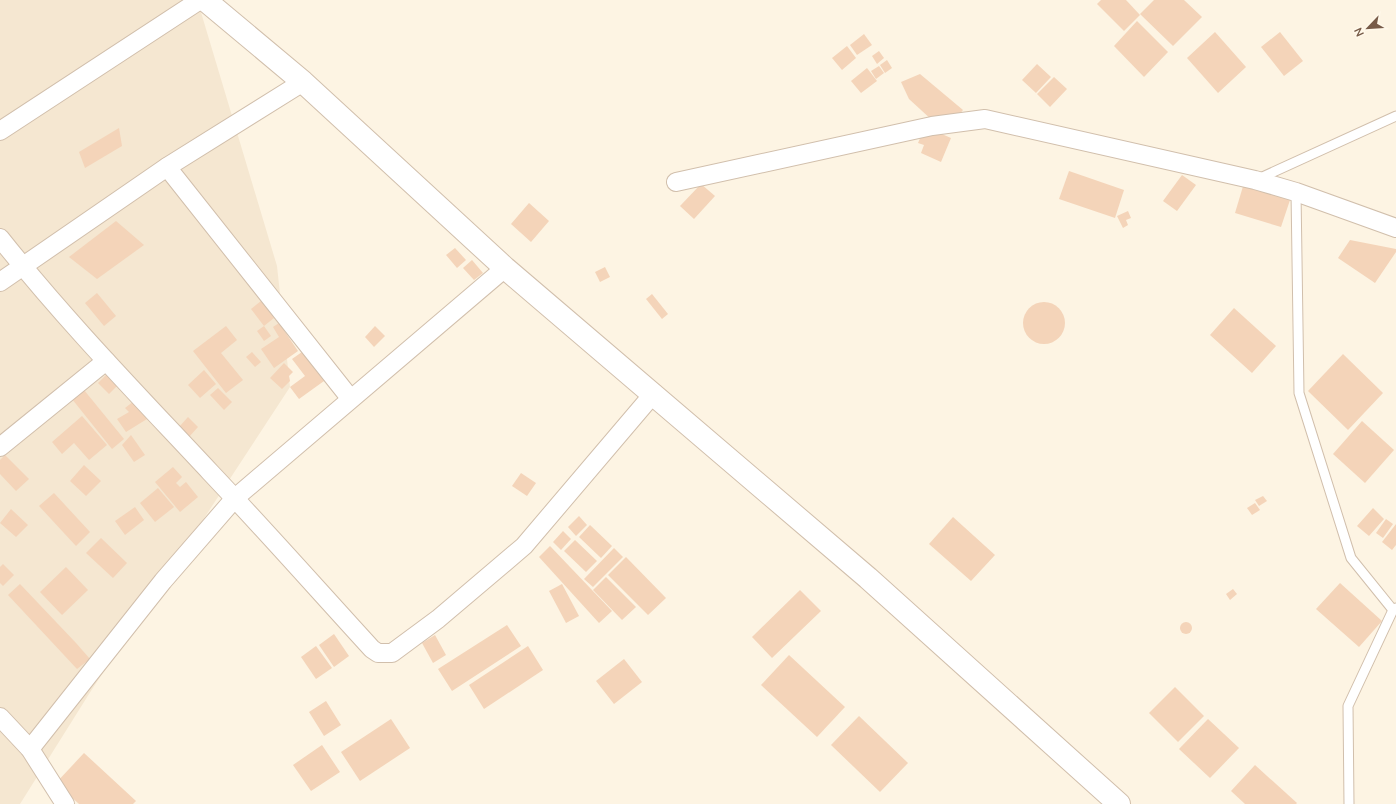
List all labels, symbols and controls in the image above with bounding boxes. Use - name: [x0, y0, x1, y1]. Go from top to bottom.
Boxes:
- north arrow: [1348, 8, 1388, 48]
- text: N: [1351, 25, 1368, 39]

